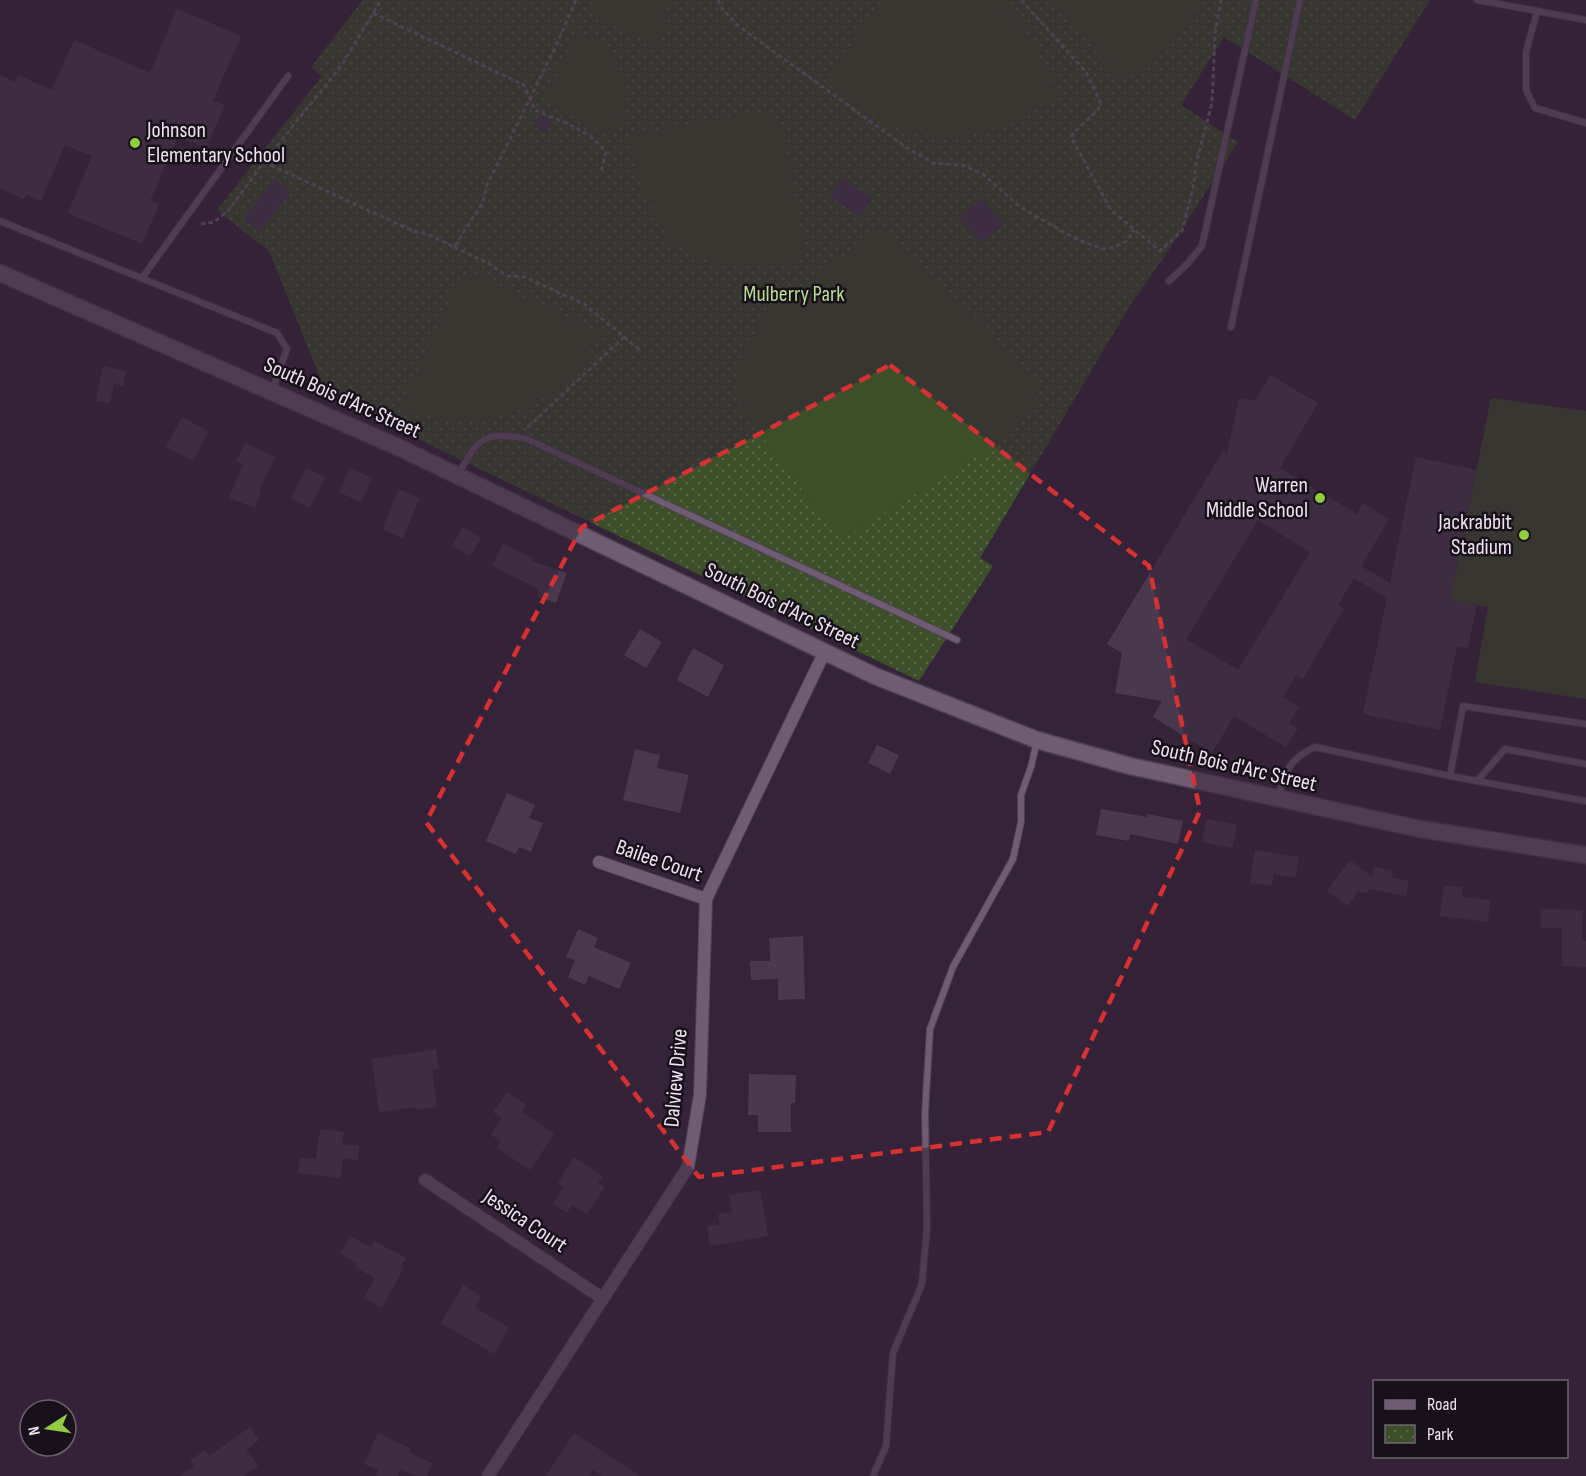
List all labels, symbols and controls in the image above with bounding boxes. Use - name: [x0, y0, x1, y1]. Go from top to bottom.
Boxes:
- place label: Johnson Elementary School: [146, 117, 285, 169]
- marker: Johnson Elementary School: [128, 136, 142, 150]
- park label: Mulberry Park: [743, 281, 845, 308]
- street label: South Bois d'Arc Street: [259, 351, 425, 445]
- place label: Warren Middle School: [1206, 472, 1308, 524]
- marker: Warren Middle School: [1313, 491, 1327, 505]
- place label: Jackrabbit Stadium: [1437, 509, 1512, 561]
- marker: Jackrabbit Stadium: [1517, 528, 1531, 542]
- street label: South Bois d'Arc Street: [700, 557, 864, 655]
- street label: South Bois d'Arc Street: [1149, 734, 1320, 798]
- street label: Bailee Court: [612, 834, 706, 888]
- street label: Dalview Drive: [658, 1028, 694, 1128]
- street label: Jessica Court: [477, 1183, 572, 1259]
- legend: [1373, 1380, 1568, 1458]
- text: Road: [1427, 1394, 1457, 1415]
- north arrow: [18, 1398, 78, 1458]
- text: Park: [1427, 1424, 1453, 1445]
- text: N: [25, 1425, 45, 1437]

